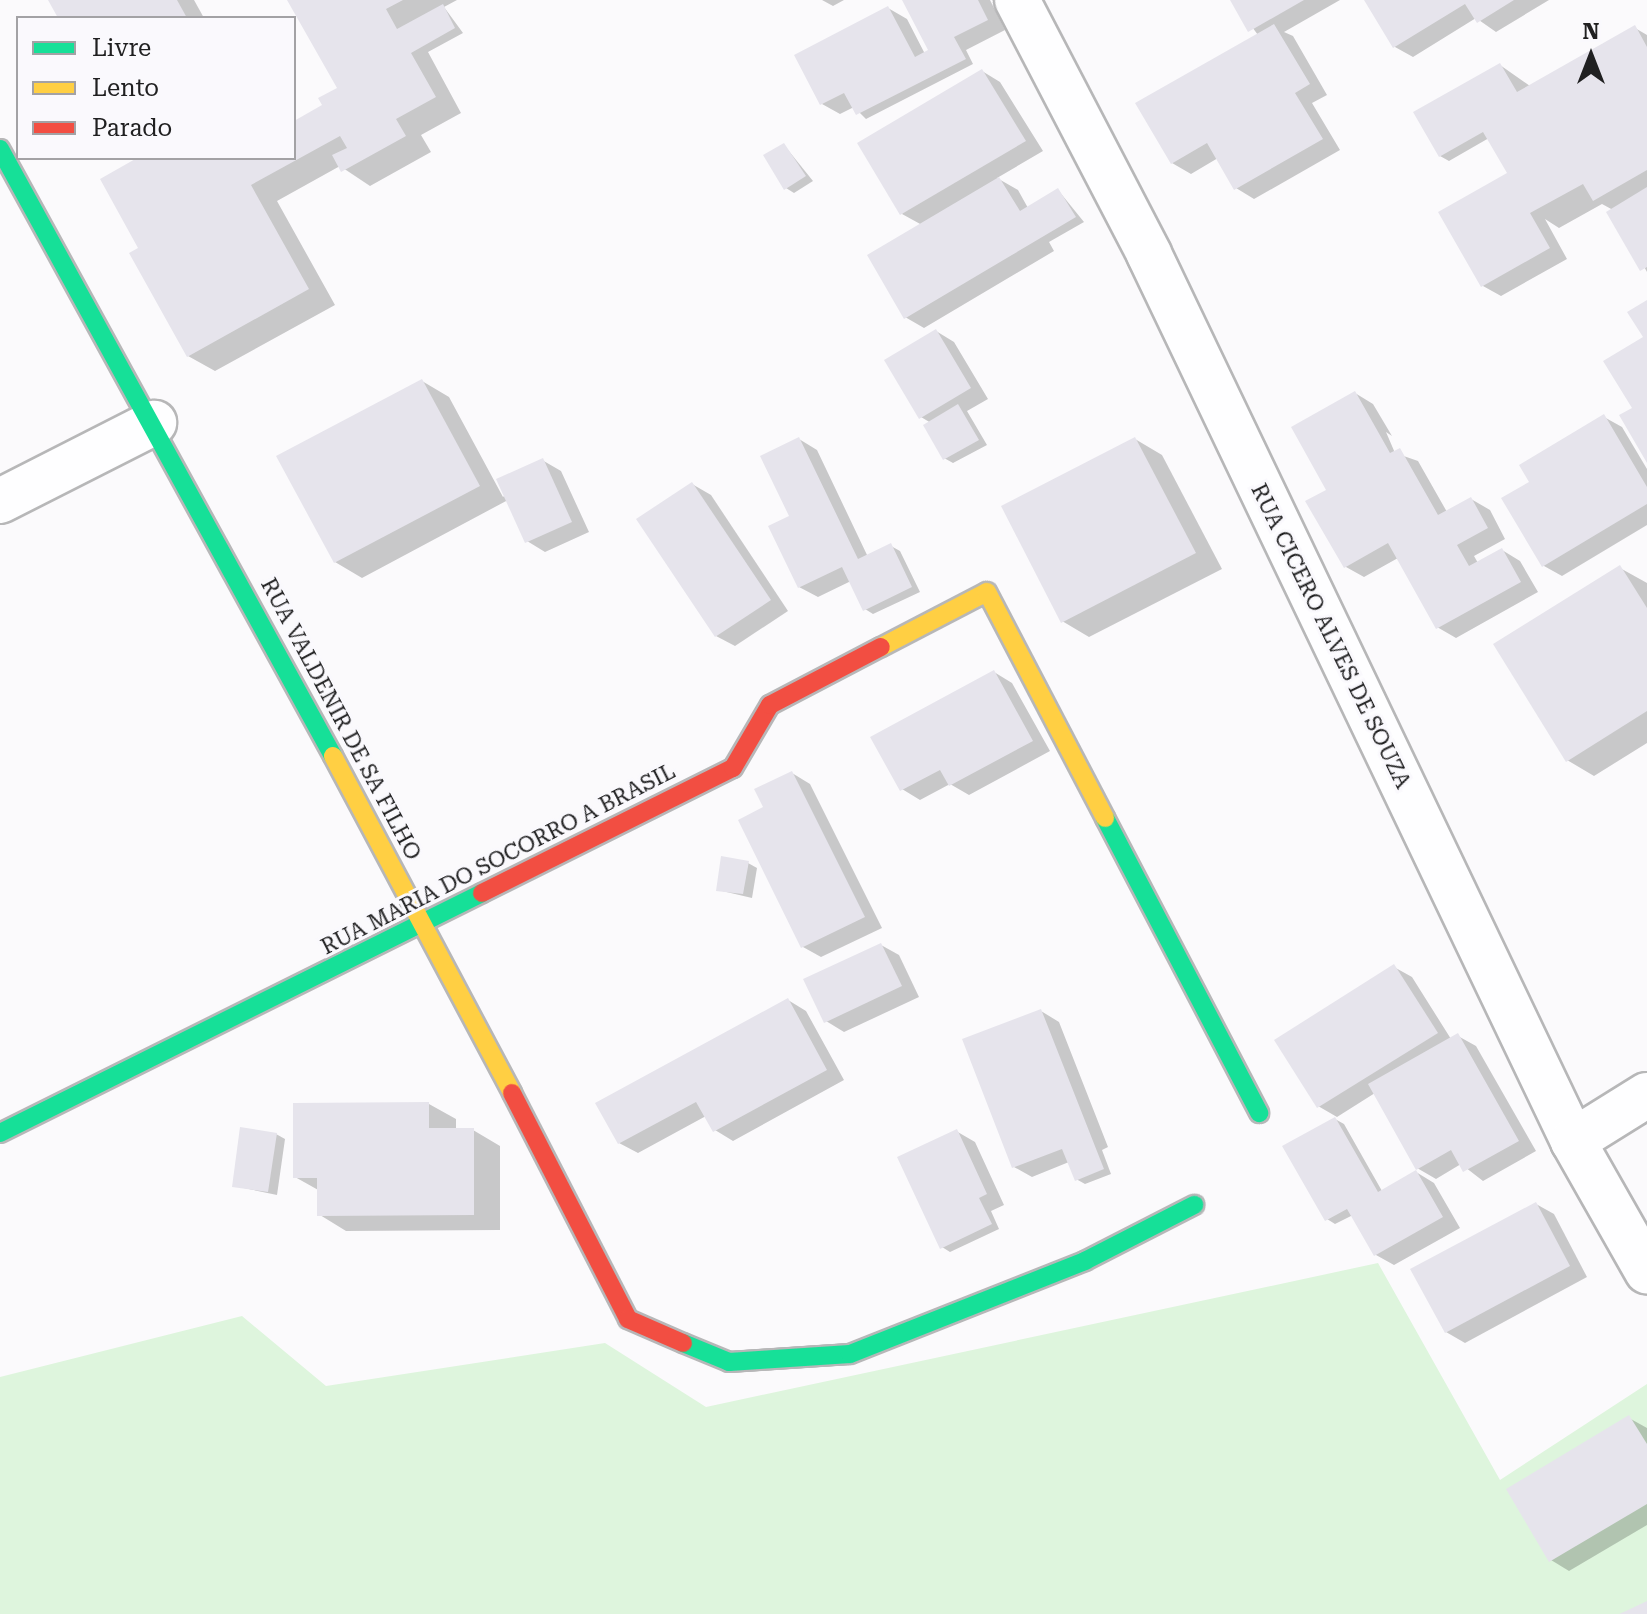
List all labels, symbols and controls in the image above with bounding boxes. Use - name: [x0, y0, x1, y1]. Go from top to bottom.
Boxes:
- legend: [16, 16, 296, 160]
- north arrow: [1551, 16, 1631, 96]
- text: N: [1583, 19, 1599, 44]
- text: Livre: [92, 34, 151, 62]
- text: Lento: [92, 74, 159, 102]
- text: Parado: [92, 114, 172, 142]
- street label: RUA CICERO ALVES DE SOUZA: [1246, 479, 1416, 793]
- street label: RUA VALDENIR DE SA FILHO: [255, 574, 427, 864]
- street label: RUA MARIA DO SOCORRO A BRASIL: [317, 758, 679, 960]

